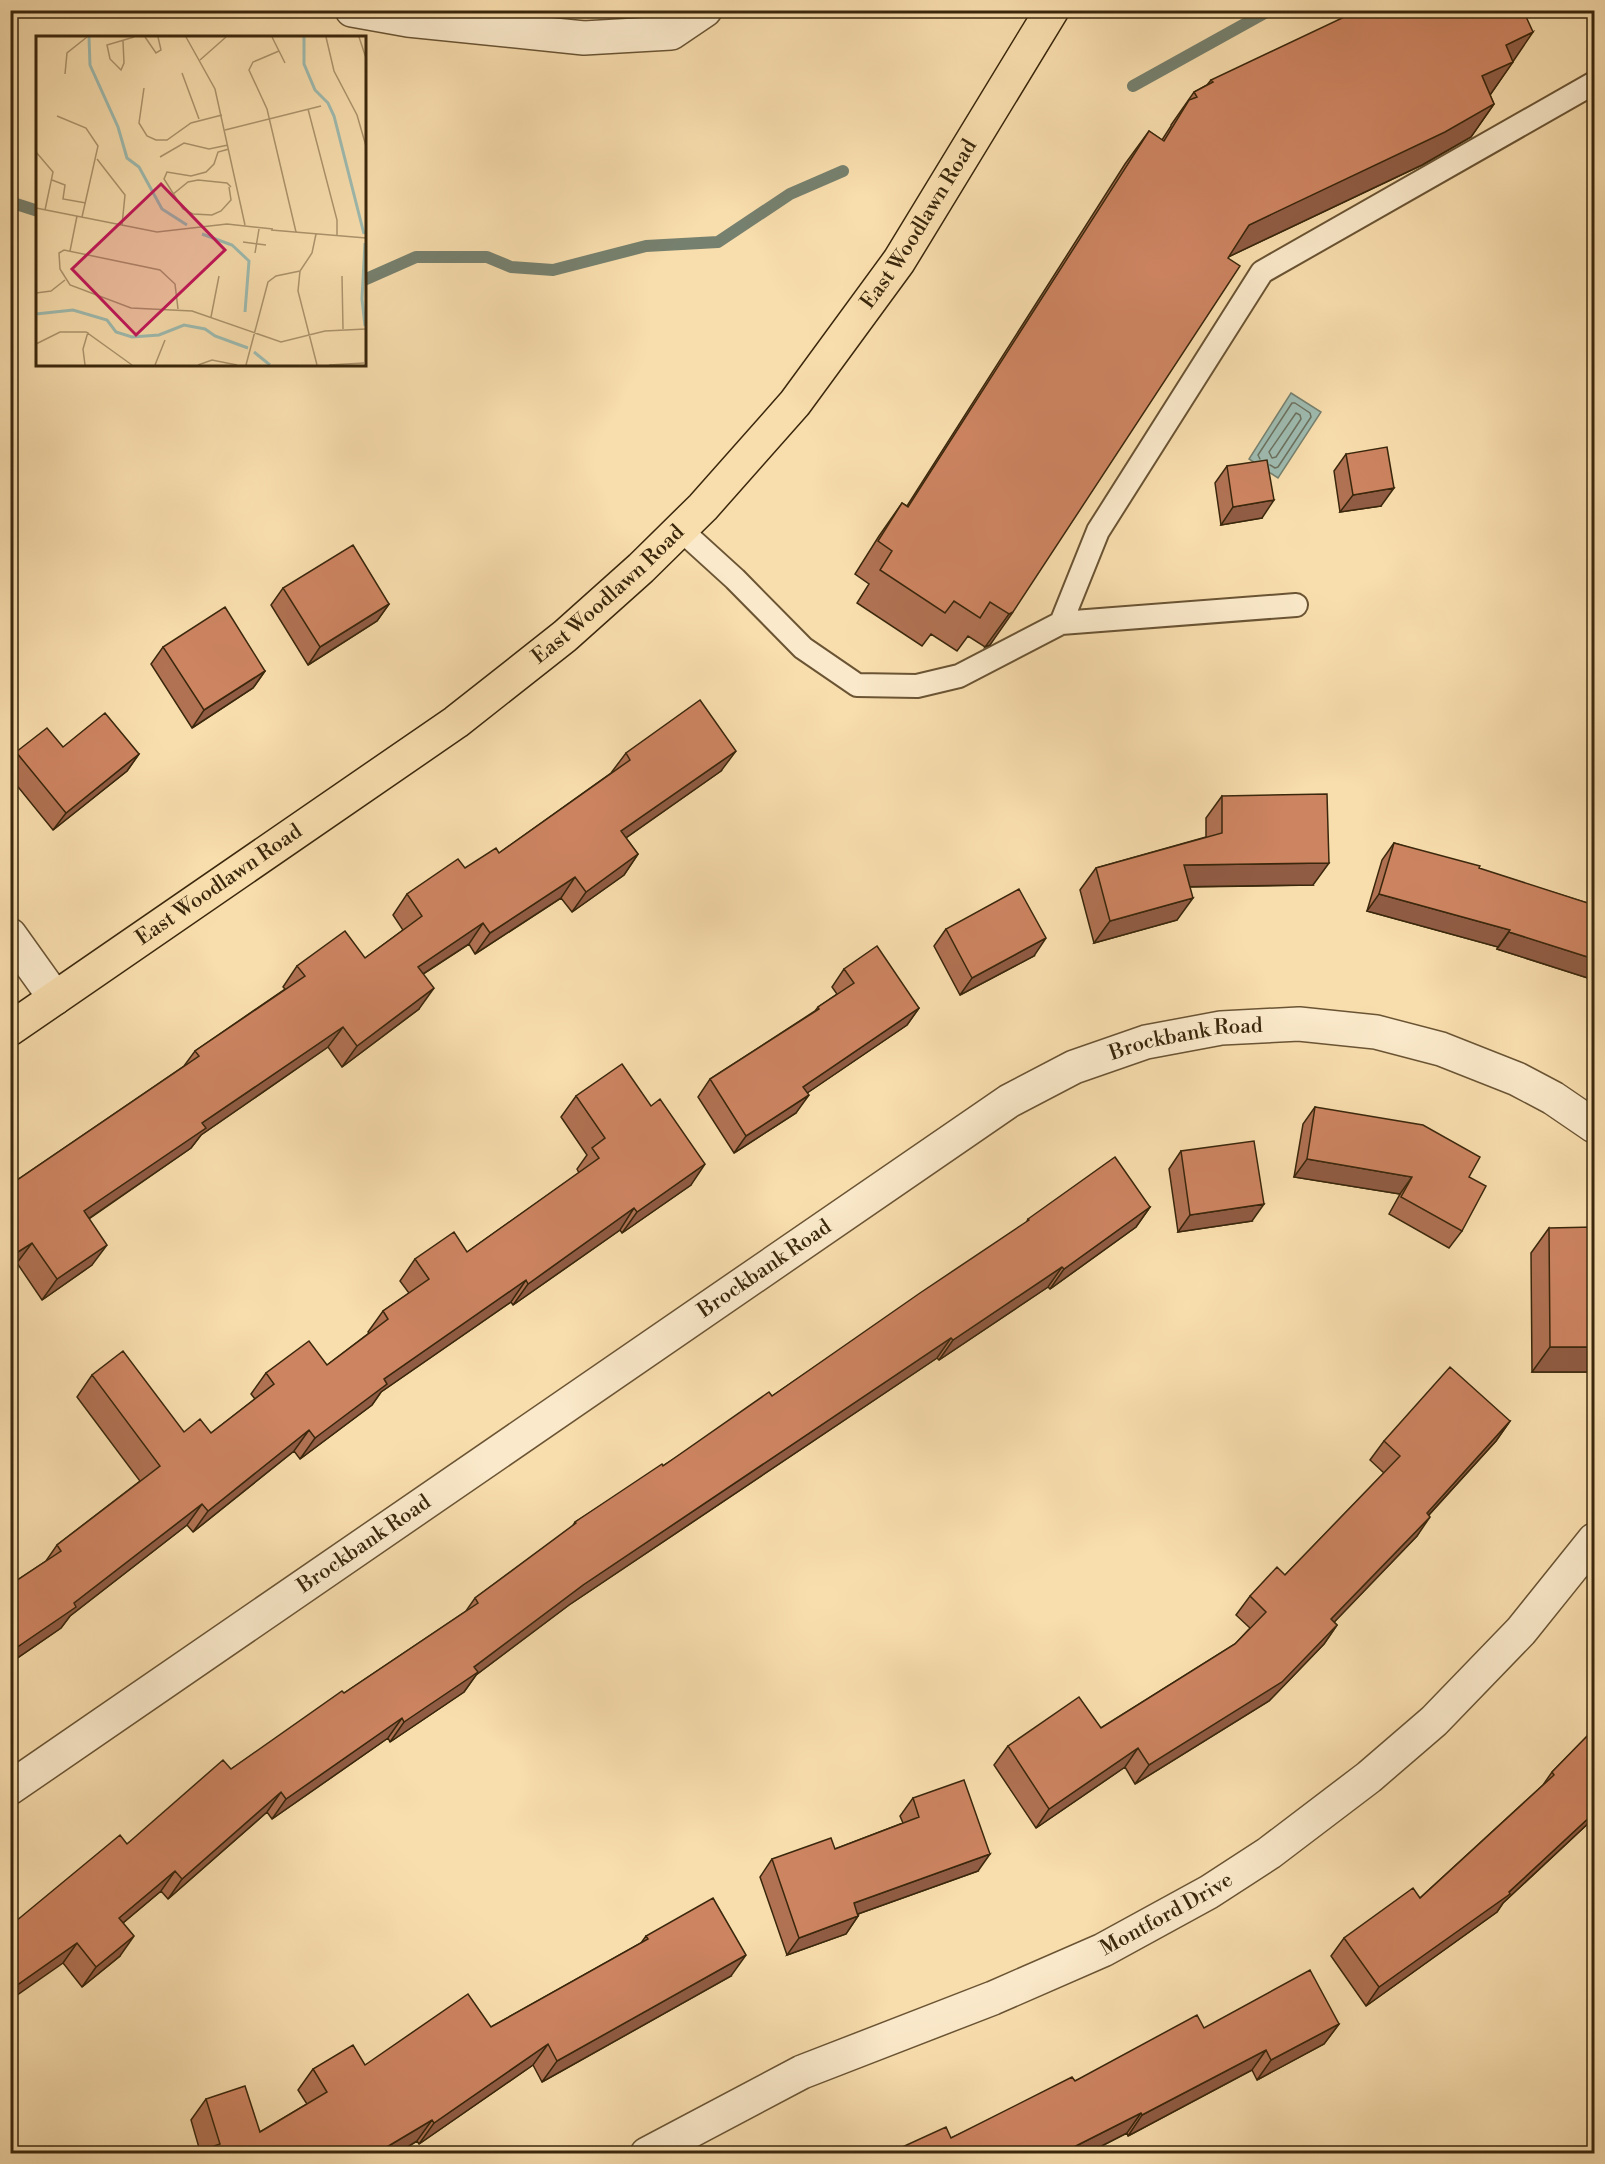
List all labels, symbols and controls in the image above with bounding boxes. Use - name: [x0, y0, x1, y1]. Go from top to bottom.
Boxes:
- inset map: [36, 36, 366, 366]
- street label: East Woodlawn Road: [855, 135, 983, 314]
- street label: East Woodlawn Road: [527, 520, 690, 670]
- street label: East Woodlawn Road: [131, 819, 307, 951]
- street label: Brockbank Road: [1105, 1013, 1263, 1067]
- street label: Brockbank Road: [692, 1214, 837, 1324]
- street label: Brockbank Road: [292, 1489, 436, 1600]
- street label: Montford Drive: [1096, 1867, 1238, 1962]

